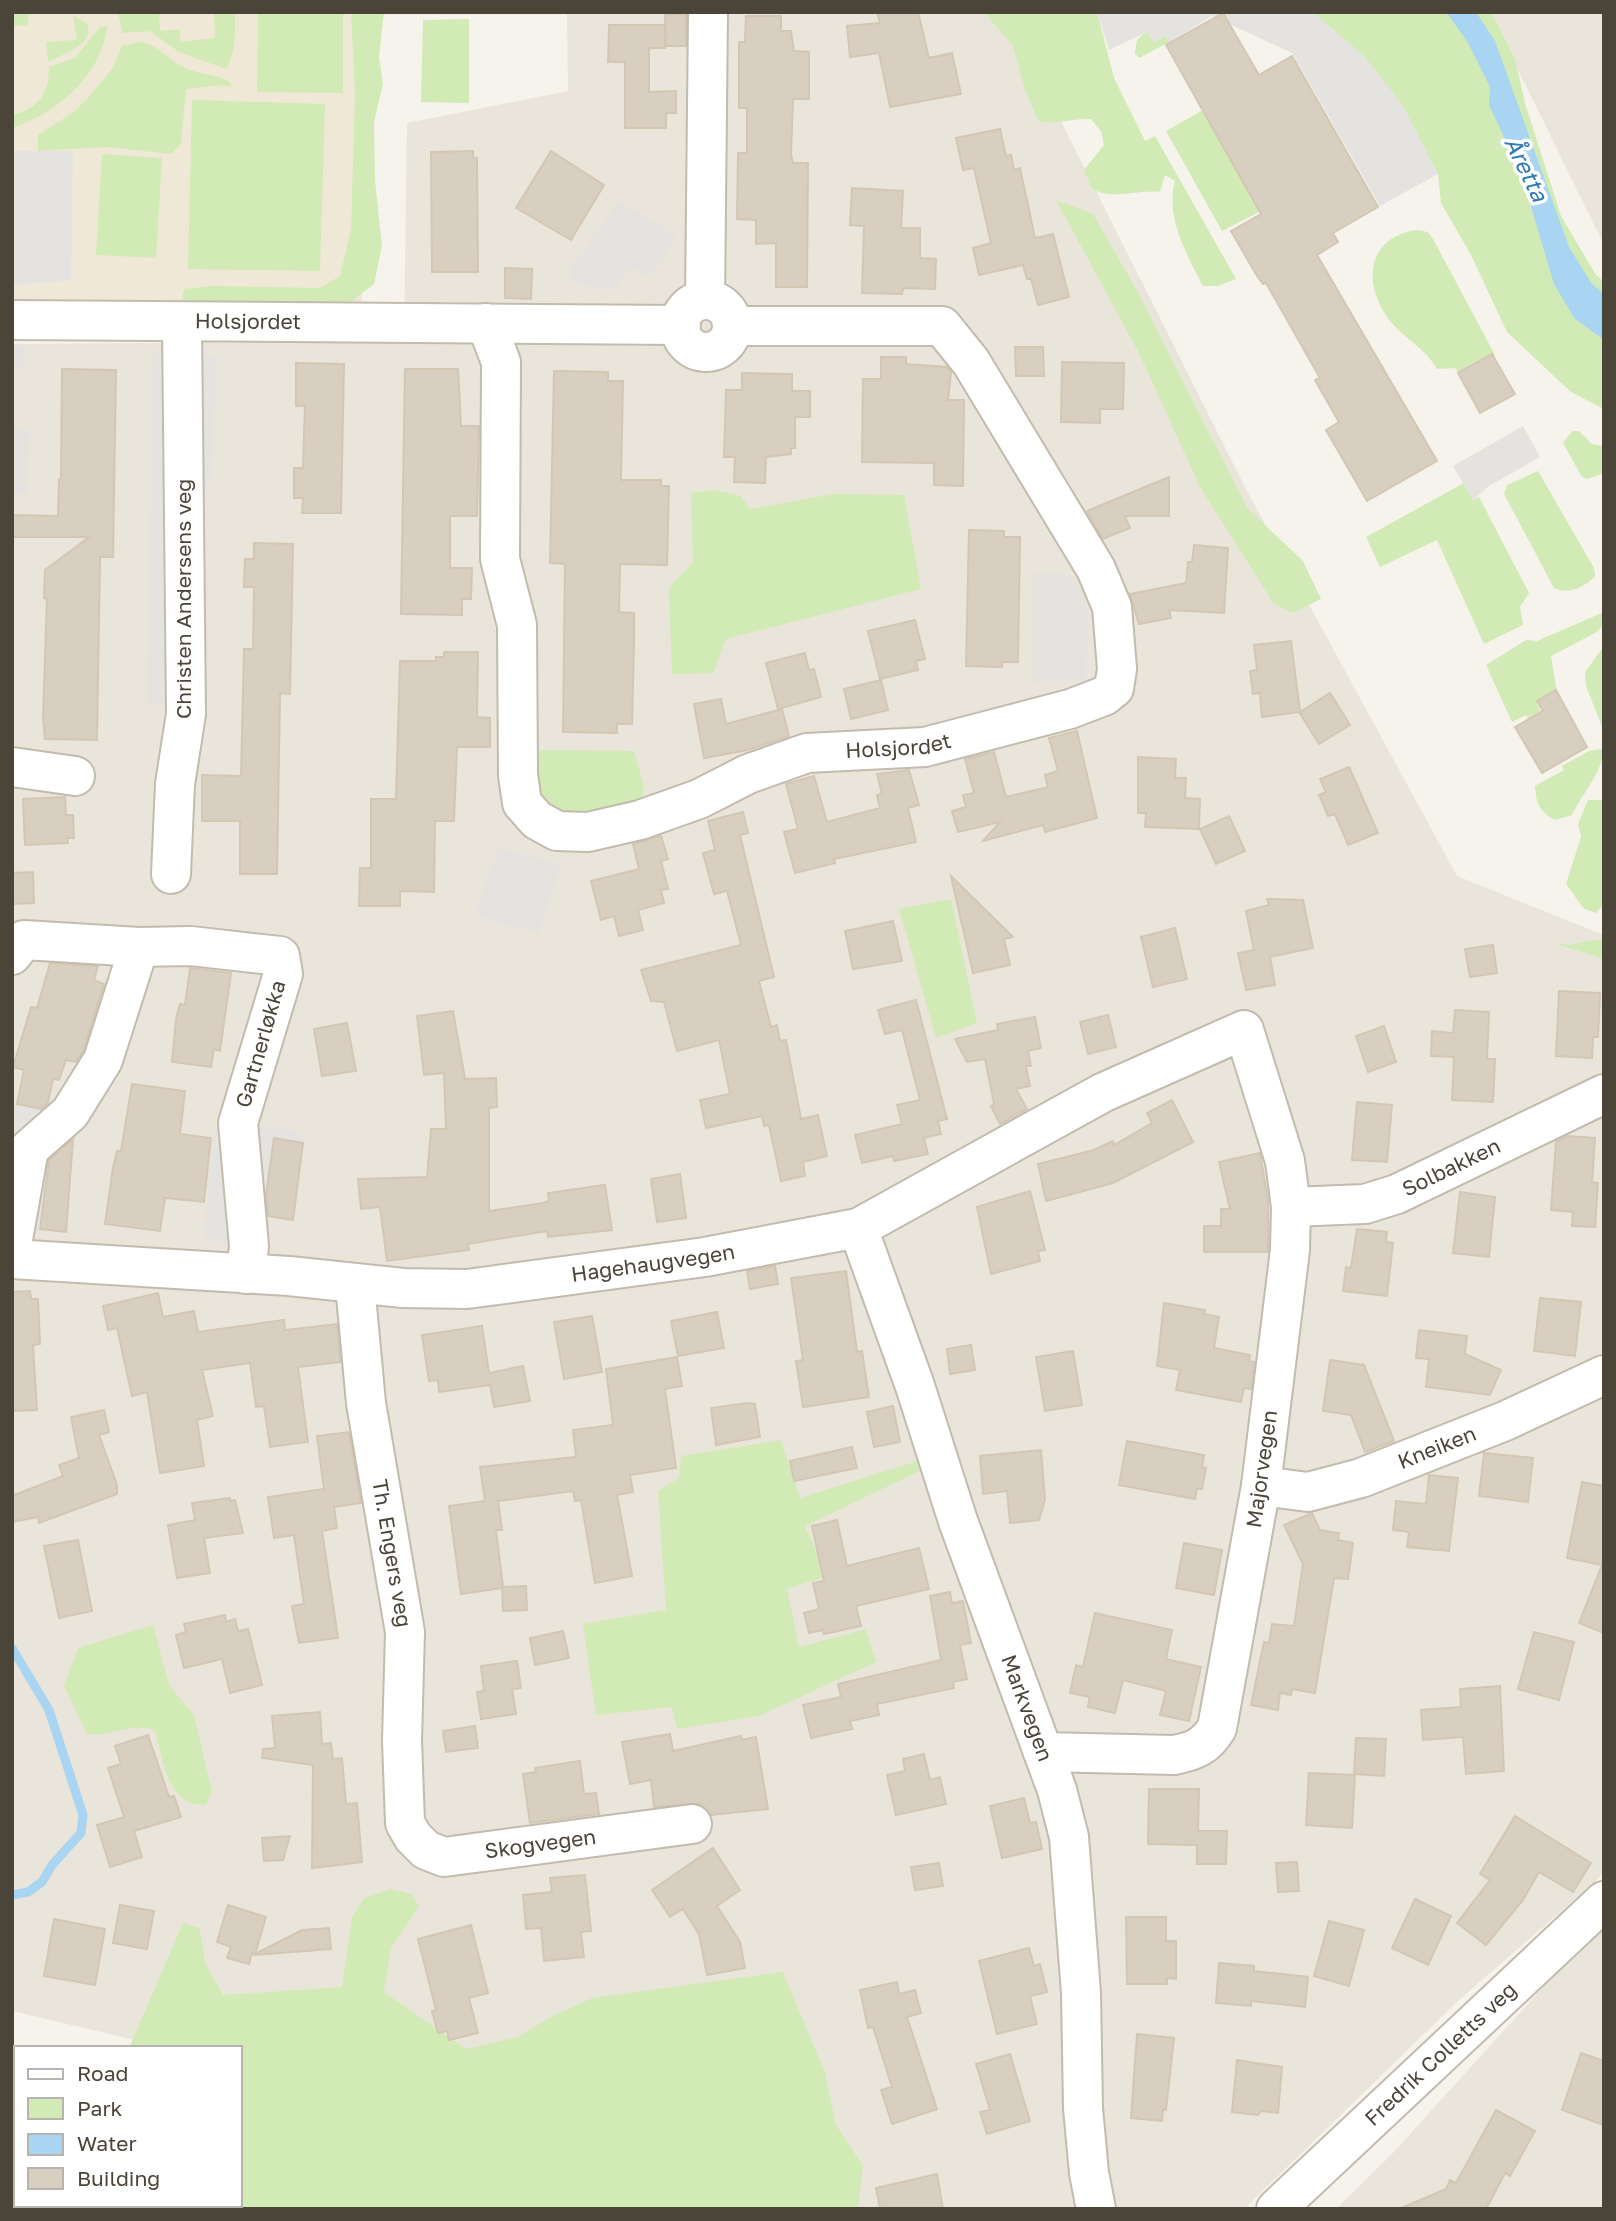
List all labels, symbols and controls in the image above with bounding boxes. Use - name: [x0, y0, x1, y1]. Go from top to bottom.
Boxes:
- water label: Åretta: [1499, 132, 1555, 206]
- street label: Holsjordet: [195, 307, 301, 334]
- street label: Christen Andersens veg: [170, 479, 196, 719]
- street label: Holsjordet: [845, 727, 954, 763]
- street label: Gartnerløkka: [229, 977, 291, 1110]
- street label: Solbakken: [1398, 1132, 1504, 1202]
- street label: Hagehaugvegen: [570, 1238, 737, 1287]
- street label: Majorvegen: [1240, 1408, 1282, 1529]
- street label: Kneiken: [1394, 1420, 1480, 1474]
- street label: Th. Engers veg: [367, 1477, 418, 1629]
- street label: Markvegen: [996, 1651, 1059, 1765]
- street label: Skogvegen: [483, 1823, 598, 1863]
- street label: Fredrik Colletts veg: [1359, 1976, 1521, 2131]
- legend: [14, 2046, 242, 2207]
- text: Road: [77, 2060, 128, 2086]
- text: Park: [77, 2095, 123, 2121]
- text: Water: [77, 2130, 137, 2156]
- text: Building: [77, 2165, 160, 2191]

